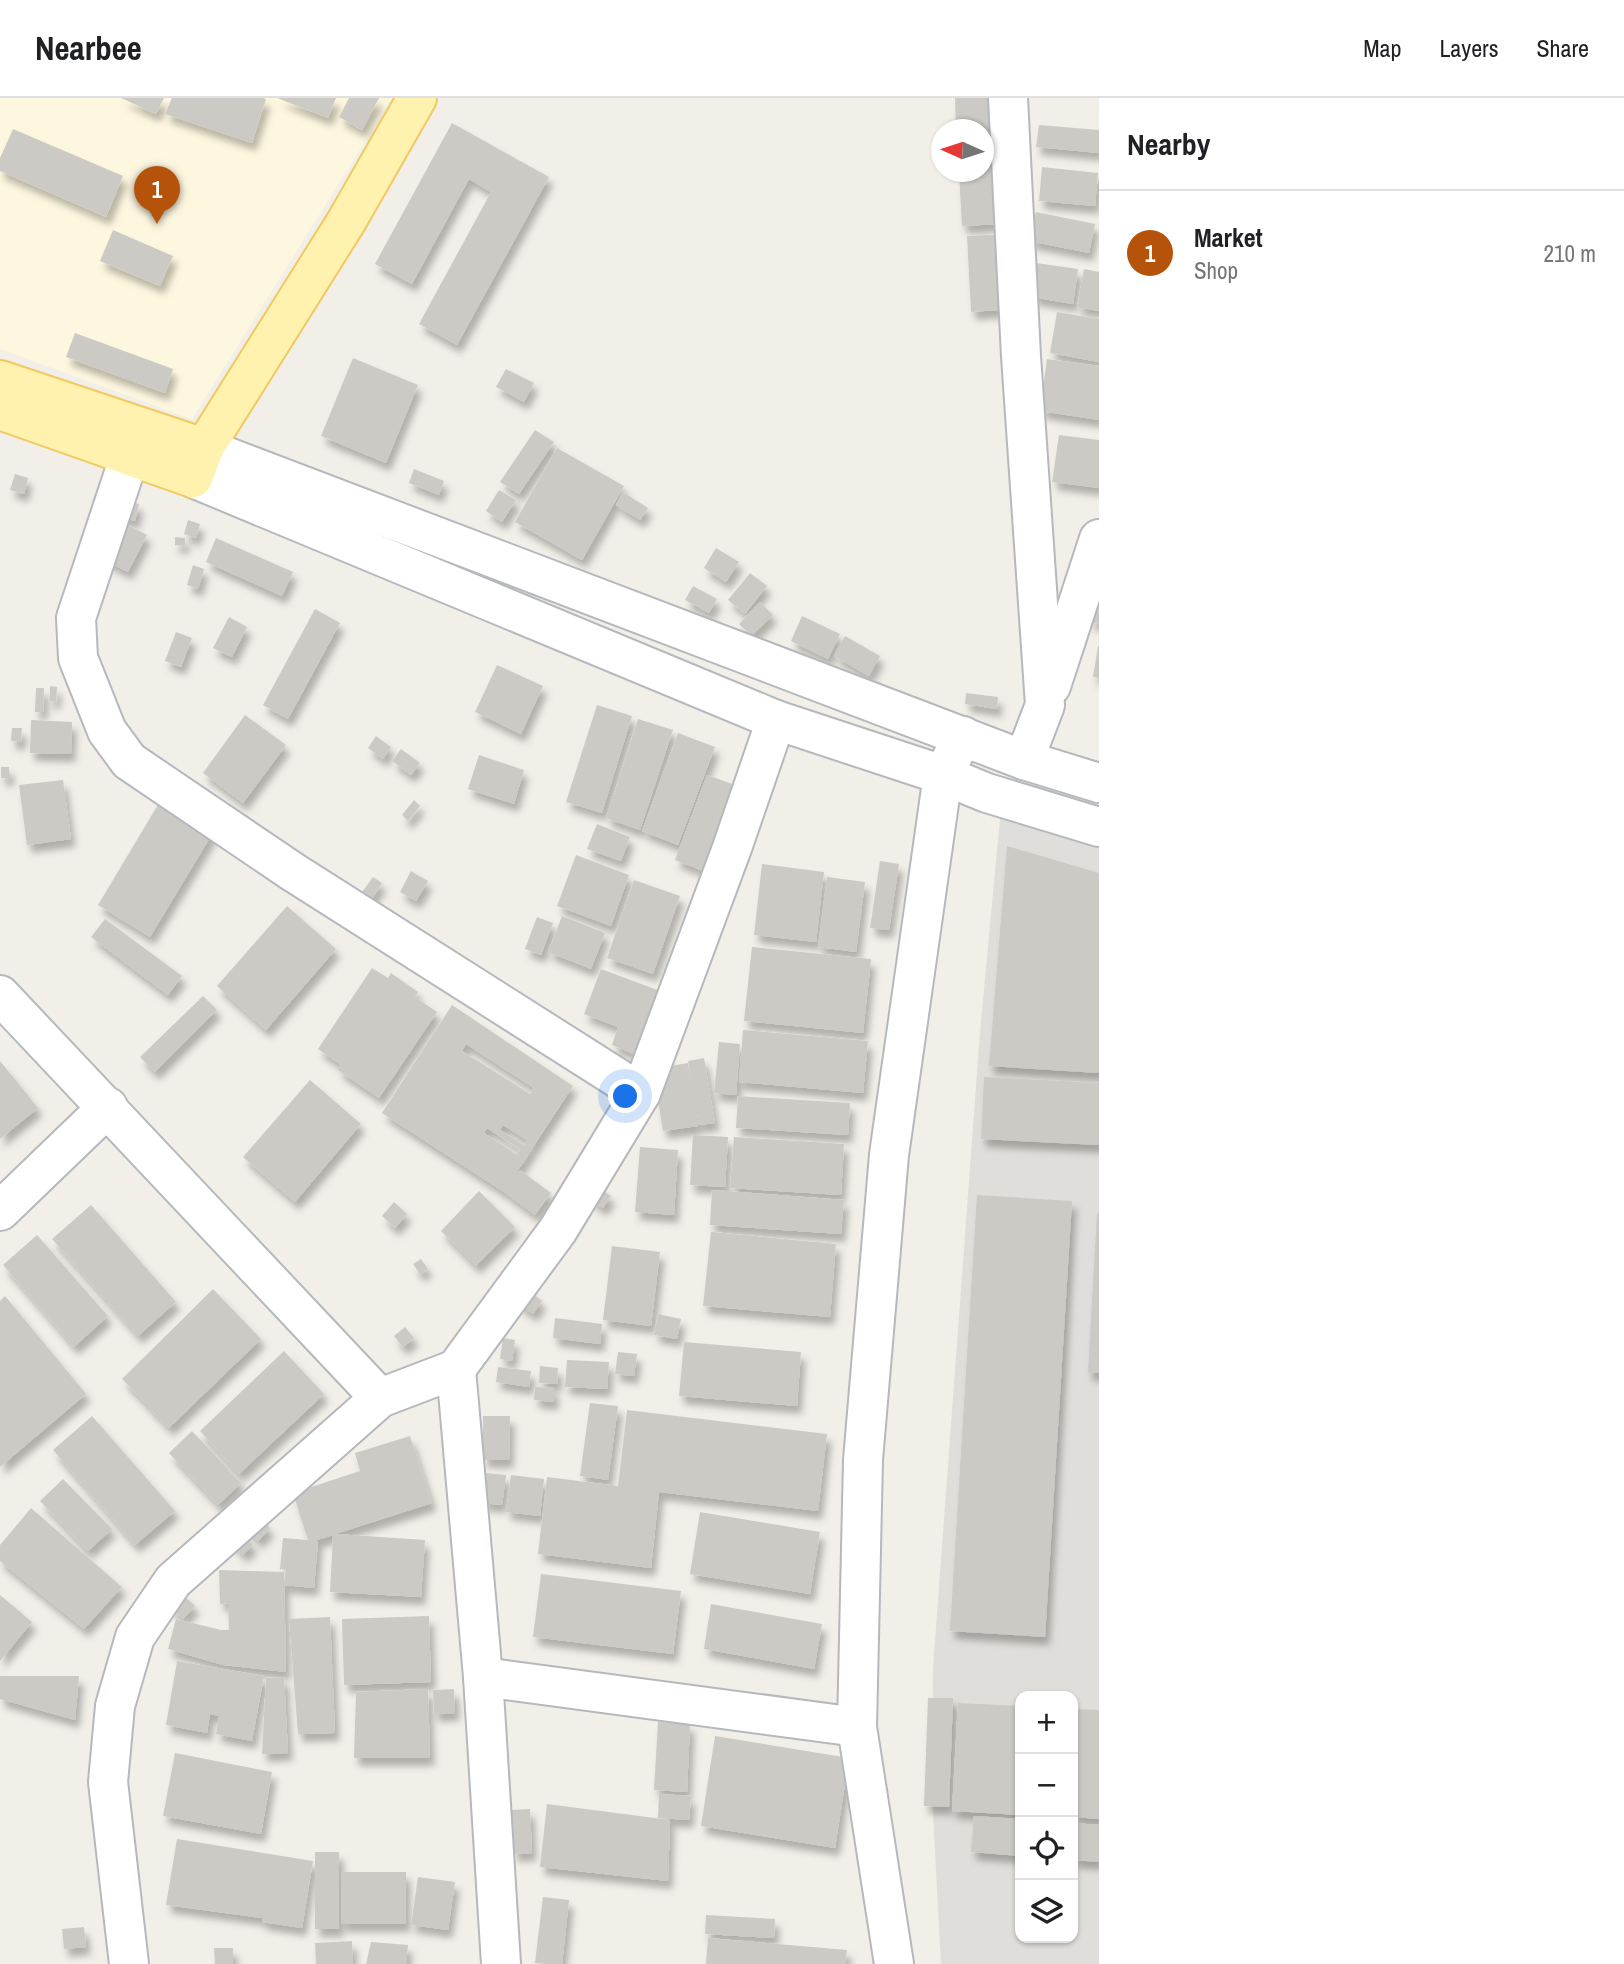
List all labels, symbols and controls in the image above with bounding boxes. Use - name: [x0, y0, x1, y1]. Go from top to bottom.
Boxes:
- text: Nearbee: [35, 26, 142, 70]
- text: Map: [1363, 32, 1401, 64]
- text: Layers: [1439, 32, 1498, 64]
- text: Share: [1536, 32, 1589, 64]
- north arrow: [931, 119, 994, 182]
- text: Nearby: [1127, 124, 1210, 164]
- pin: 1: [134, 166, 180, 224]
- text: Market: [1194, 220, 1263, 255]
- text: 1: [1145, 238, 1155, 269]
- text: 210 m: [1544, 238, 1596, 269]
- text: Shop: [1194, 255, 1238, 286]
- your location: [608, 1079, 642, 1113]
- map controls: [1015, 1691, 1078, 1943]
- button: +: [1015, 1691, 1078, 1754]
- button: −: [1015, 1754, 1078, 1817]
- button: locate: [1015, 1817, 1078, 1880]
- button: layers: [1015, 1880, 1078, 1943]

